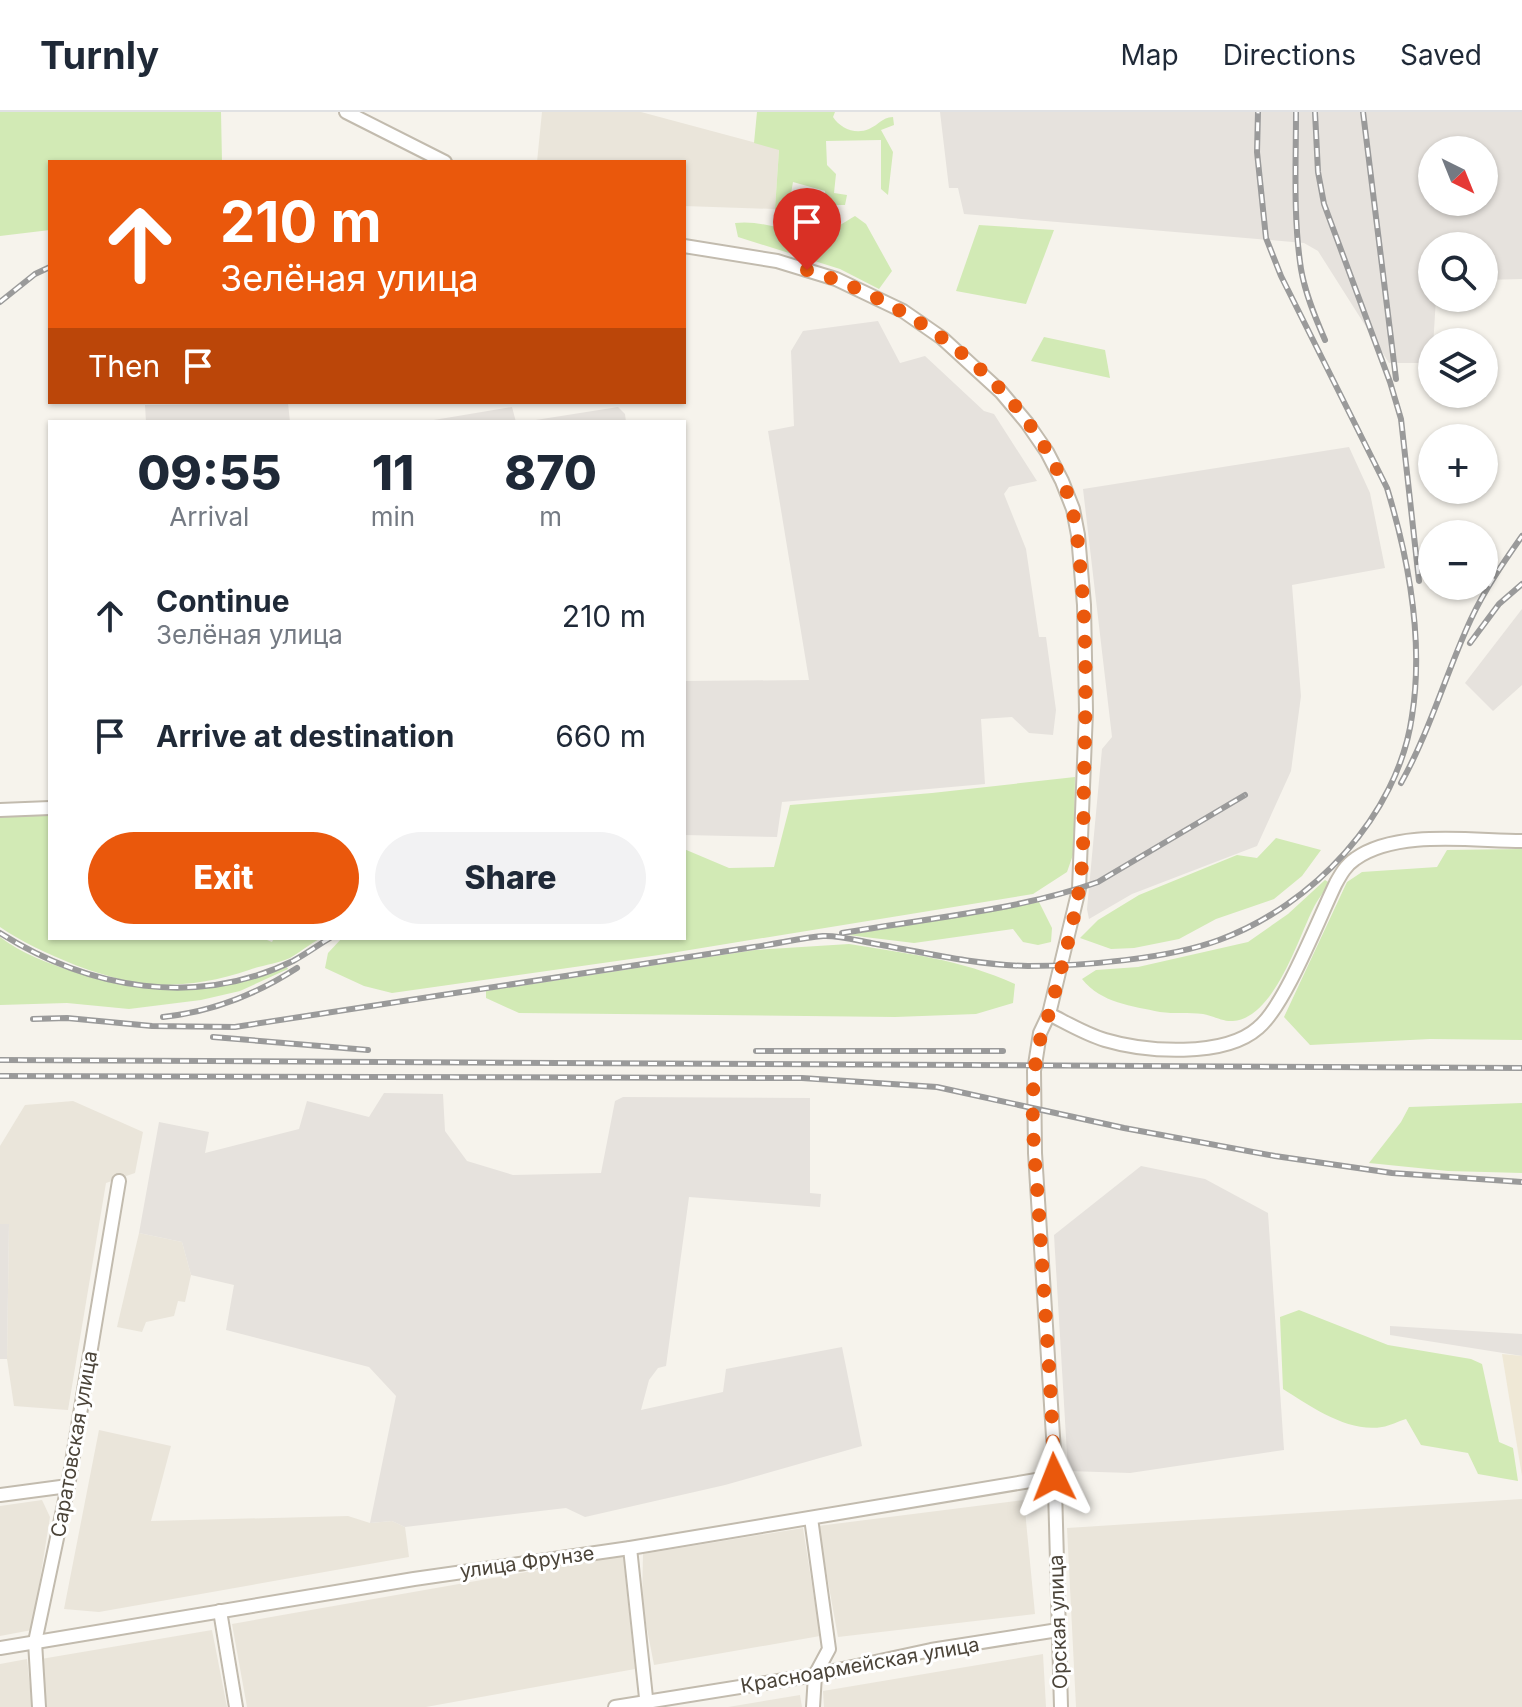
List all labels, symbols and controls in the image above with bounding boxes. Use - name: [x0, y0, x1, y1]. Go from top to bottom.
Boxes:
- text: Turnly: [40, 32, 159, 78]
- text: Map: [1120, 38, 1179, 72]
- text: Directions: [1223, 38, 1356, 72]
- text: Saved: [1400, 38, 1482, 72]
- north arrow: [1418, 136, 1498, 216]
- map controls: [1418, 136, 1498, 600]
- text: 210 m: [220, 188, 382, 256]
- pin: [773, 188, 841, 270]
- icon: ahead: [88, 192, 192, 296]
- icon: arrive: [785, 200, 829, 244]
- button: search: [1418, 232, 1498, 312]
- text: Зелёная улица: [220, 256, 479, 300]
- button: layers: [1418, 328, 1498, 408]
- icon: arrive: [176, 344, 220, 388]
- text: Then: [88, 348, 160, 384]
- button: +: [1418, 424, 1498, 504]
- text: 09:55: [137, 443, 282, 502]
- text: 11: [372, 443, 414, 502]
- text: 870: [504, 443, 597, 502]
- text: Arrival: [169, 501, 249, 532]
- text: min: [371, 501, 415, 532]
- text: m: [539, 501, 562, 532]
- button: −: [1418, 520, 1498, 600]
- text: Continue: [156, 583, 290, 619]
- icon: ahead: [88, 594, 132, 638]
- text: 210 m: [562, 598, 646, 634]
- text: Зелёная улица: [156, 619, 343, 650]
- icon: arrive: [88, 714, 132, 758]
- text: Arrive at destination: [156, 718, 454, 754]
- text: 660 m: [555, 718, 646, 754]
- button: Exit: [88, 832, 359, 924]
- button: Share: [375, 832, 646, 924]
- street label: Саратовская улица: [46, 1349, 102, 1539]
- position arrow: [1012, 1435, 1096, 1519]
- street label: улица Фрунзе: [458, 1541, 596, 1583]
- street label: Орская улица: [1044, 1554, 1072, 1690]
- street label: Красноармейская улица: [739, 1632, 981, 1698]

